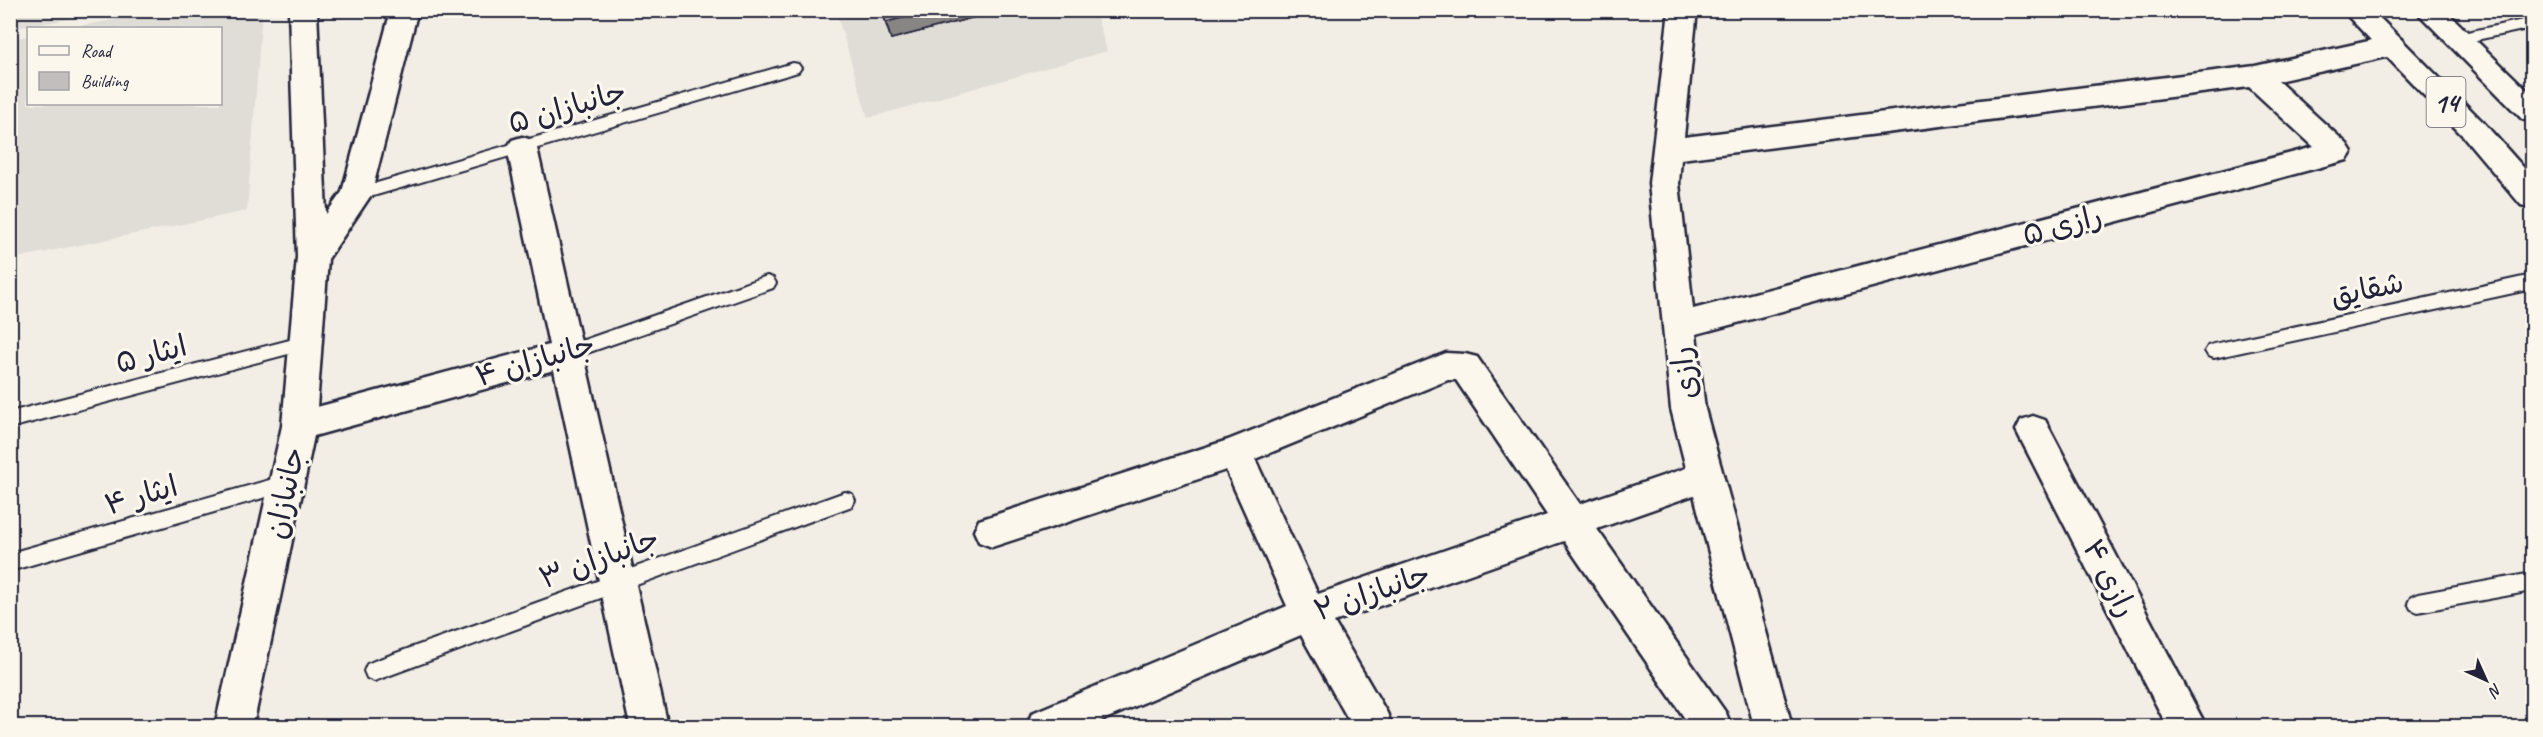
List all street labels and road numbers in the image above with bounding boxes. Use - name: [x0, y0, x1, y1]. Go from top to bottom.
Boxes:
- street label: جانبازان ۵: [504, 72, 630, 142]
- road number: 14: [2426, 77, 2466, 127]
- street label: رازی ۵: [2018, 196, 2106, 254]
- street label: شقایق: [2327, 263, 2407, 315]
- street label: جانبازان ۴: [471, 325, 599, 395]
- street label: ایثار ۵: [111, 326, 191, 382]
- street label: رازی: [1662, 344, 1706, 402]
- street label: جانبازان: [257, 444, 313, 542]
- street label: ایثار ۴: [100, 466, 182, 524]
- street label: جانبازان ۳: [534, 519, 664, 597]
- street label: رازی ۴: [2074, 533, 2146, 623]
- street label: جانبازان ۲: [1309, 554, 1435, 630]

